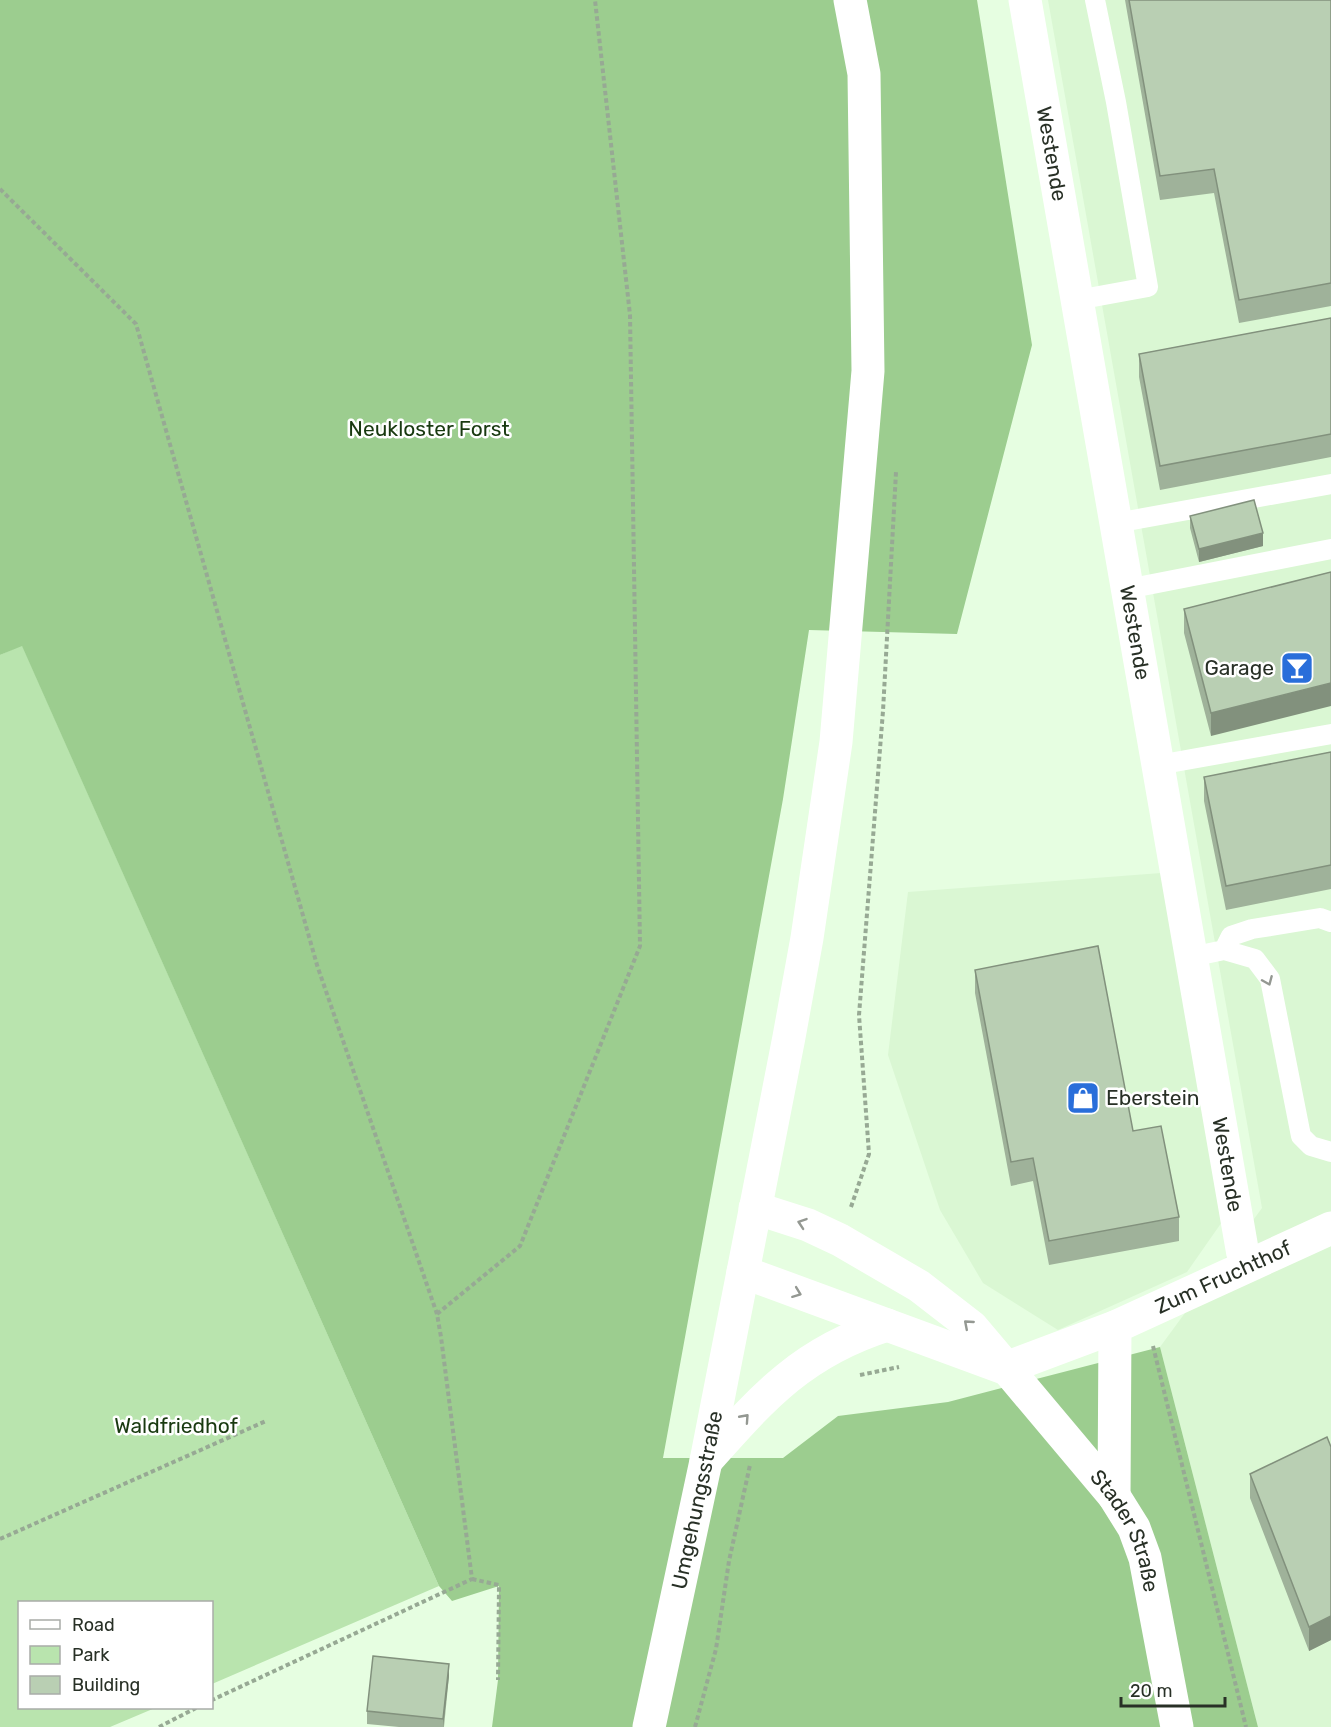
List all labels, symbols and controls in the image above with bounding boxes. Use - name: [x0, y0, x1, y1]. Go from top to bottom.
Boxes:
- street label: Westende: [1032, 104, 1073, 203]
- park label: Neukloster Forst: [348, 416, 510, 441]
- street label: Westende: [1115, 583, 1156, 682]
- bar icon: Garage: [1279, 650, 1315, 686]
- place label: Garage: [1204, 655, 1274, 680]
- one-way arrow: [1261, 974, 1273, 985]
- shop icon: Eberstein: [1065, 1080, 1101, 1116]
- place label: Eberstein: [1106, 1085, 1199, 1110]
- street label: Westende: [1207, 1115, 1248, 1214]
- one-way arrow: [797, 1218, 808, 1231]
- street label: Zum Fruchthof: [1151, 1235, 1295, 1319]
- one-way arrow: [791, 1286, 802, 1298]
- one-way arrow: [964, 1320, 975, 1331]
- street label: Umgehungsstraße: [666, 1409, 728, 1591]
- park label: Waldfriedhof: [114, 1413, 238, 1438]
- one-way arrow: [738, 1414, 749, 1425]
- street label: Stader Straße: [1085, 1464, 1164, 1594]
- legend: [18, 1601, 213, 1709]
- text: Road: [72, 1614, 115, 1636]
- text: Park: [72, 1644, 110, 1666]
- scale bar: [1121, 1670, 1224, 1708]
- text: Building: [72, 1674, 140, 1696]
- text: 20 m: [1130, 1680, 1172, 1702]

